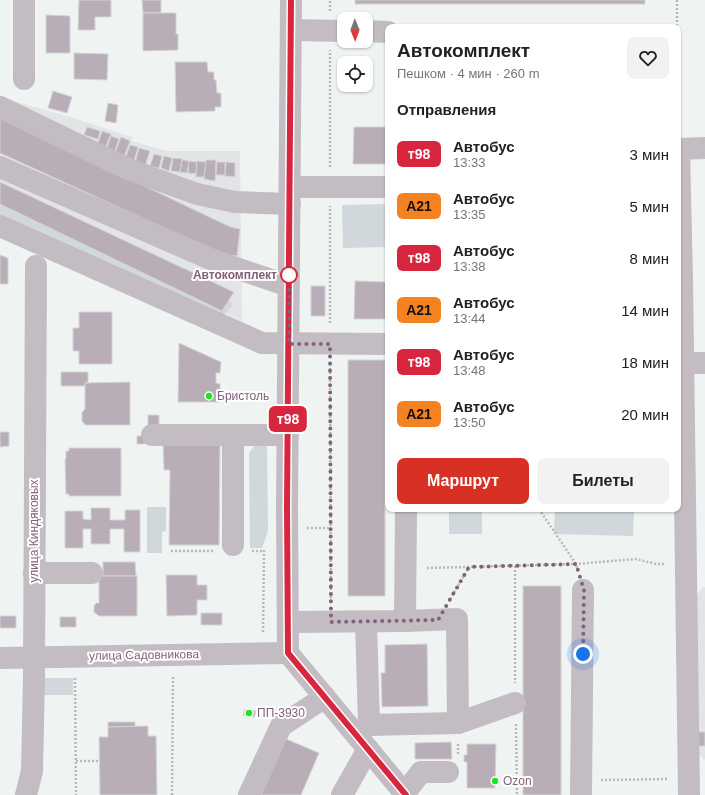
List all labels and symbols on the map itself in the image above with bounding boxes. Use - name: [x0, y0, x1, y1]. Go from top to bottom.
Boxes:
- north arrow: [337, 12, 373, 48]
- marker: Автокомплект: [280, 266, 298, 284]
- place label: Автокомплект: [193, 268, 277, 282]
- place label: Бристоль: [217, 389, 269, 403]
- marker: Бристоль: [204, 391, 214, 401]
- line badge: т98: [265, 406, 311, 432]
- street label: улица Киндяковых: [27, 479, 41, 583]
- your location: [573, 644, 593, 664]
- street label: улица Садовникова: [89, 647, 200, 663]
- place label: ПП-3930: [257, 706, 305, 720]
- marker: ПП-3930: [244, 708, 254, 718]
- place label: Ozon: [503, 774, 532, 788]
- marker: Ozon: [490, 776, 500, 786]

